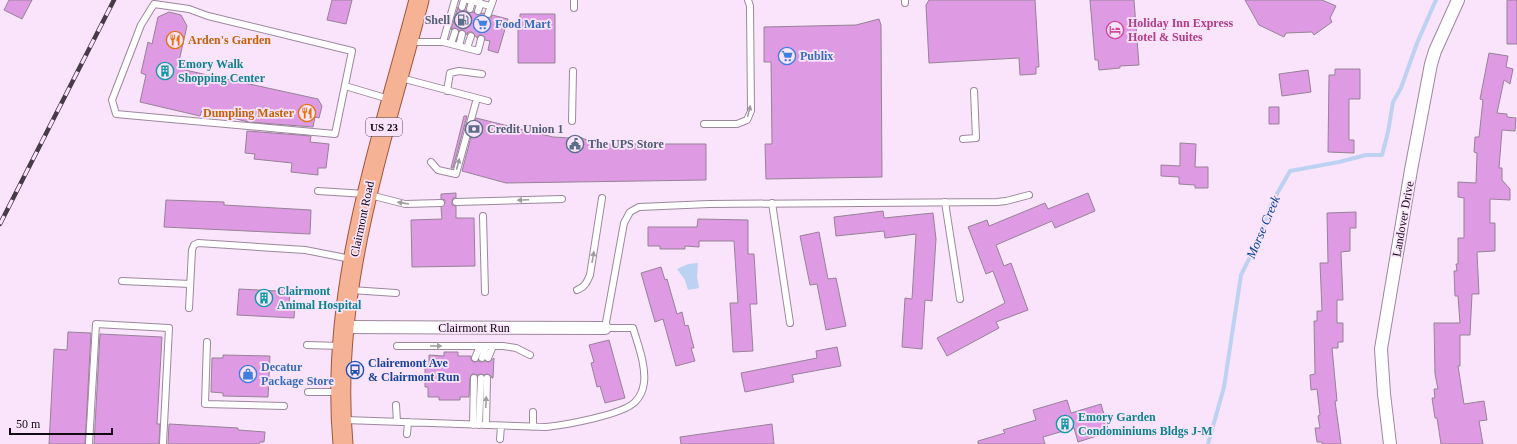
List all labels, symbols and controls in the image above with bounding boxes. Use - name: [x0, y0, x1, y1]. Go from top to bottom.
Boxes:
- fuel station icon: Shell: [453, 10, 473, 30]
- place label: Shell: [425, 13, 451, 27]
- supermarket icon: Food Mart: [472, 14, 492, 34]
- place label: Holiday Inn Express Hotel & Suites: [1128, 16, 1233, 44]
- place label: Food Mart: [495, 17, 551, 31]
- hotel icon: Holiday Inn Express Hotel & Suites: [1105, 20, 1125, 40]
- restaurant icon: Arden's Garden: [165, 30, 185, 50]
- place label: Arden's Garden: [188, 33, 271, 47]
- supermarket icon: Publix: [777, 46, 797, 66]
- place label: Publix: [800, 49, 833, 63]
- place label: Emory Walk Shopping Center: [178, 57, 266, 85]
- building icon: Emory Walk Shopping Center: [155, 61, 175, 81]
- restaurant icon: Dumpling Master: [297, 103, 317, 123]
- one-way arrow: [747, 105, 753, 117]
- place label: Dumpling Master: [203, 106, 295, 120]
- road number: US 23: [366, 118, 402, 136]
- bank icon: Credit Union 1: [464, 119, 484, 139]
- place label: Credit Union 1: [487, 122, 563, 136]
- public building icon: The UPS Store: [565, 134, 585, 154]
- place label: The UPS Store: [588, 137, 664, 151]
- one-way arrow: [456, 158, 462, 170]
- street label: Clairmont Road: [347, 180, 377, 258]
- street label: Landover Drive: [1389, 180, 1417, 258]
- water label: Morse Creek: [1243, 193, 1283, 262]
- one-way arrow: [517, 197, 529, 204]
- one-way arrow: [397, 200, 409, 206]
- one-way arrow: [590, 251, 596, 263]
- place label: Clairmont Animal Hospital: [277, 284, 362, 312]
- building icon: Clairmont Animal Hospital: [254, 288, 274, 308]
- street label: Clairmont Run: [438, 321, 510, 335]
- one-way arrow: [430, 343, 443, 349]
- place label: Clairemont Ave & Clairmont Run: [368, 356, 460, 384]
- place label: Decatur Package Store: [261, 360, 334, 388]
- bus stop icon: Clairemont Ave & Clairmont Run: [345, 360, 365, 380]
- shop icon: Decatur Package Store: [238, 364, 258, 384]
- one-way arrow: [483, 396, 490, 408]
- scale bar: [10, 410, 112, 436]
- place label: Emory Garden Condominiums Bldgs J-M: [1078, 410, 1213, 438]
- building icon: Emory Garden Condominiums Bldgs J-M: [1055, 414, 1075, 434]
- text: 50 m: [16, 417, 41, 431]

